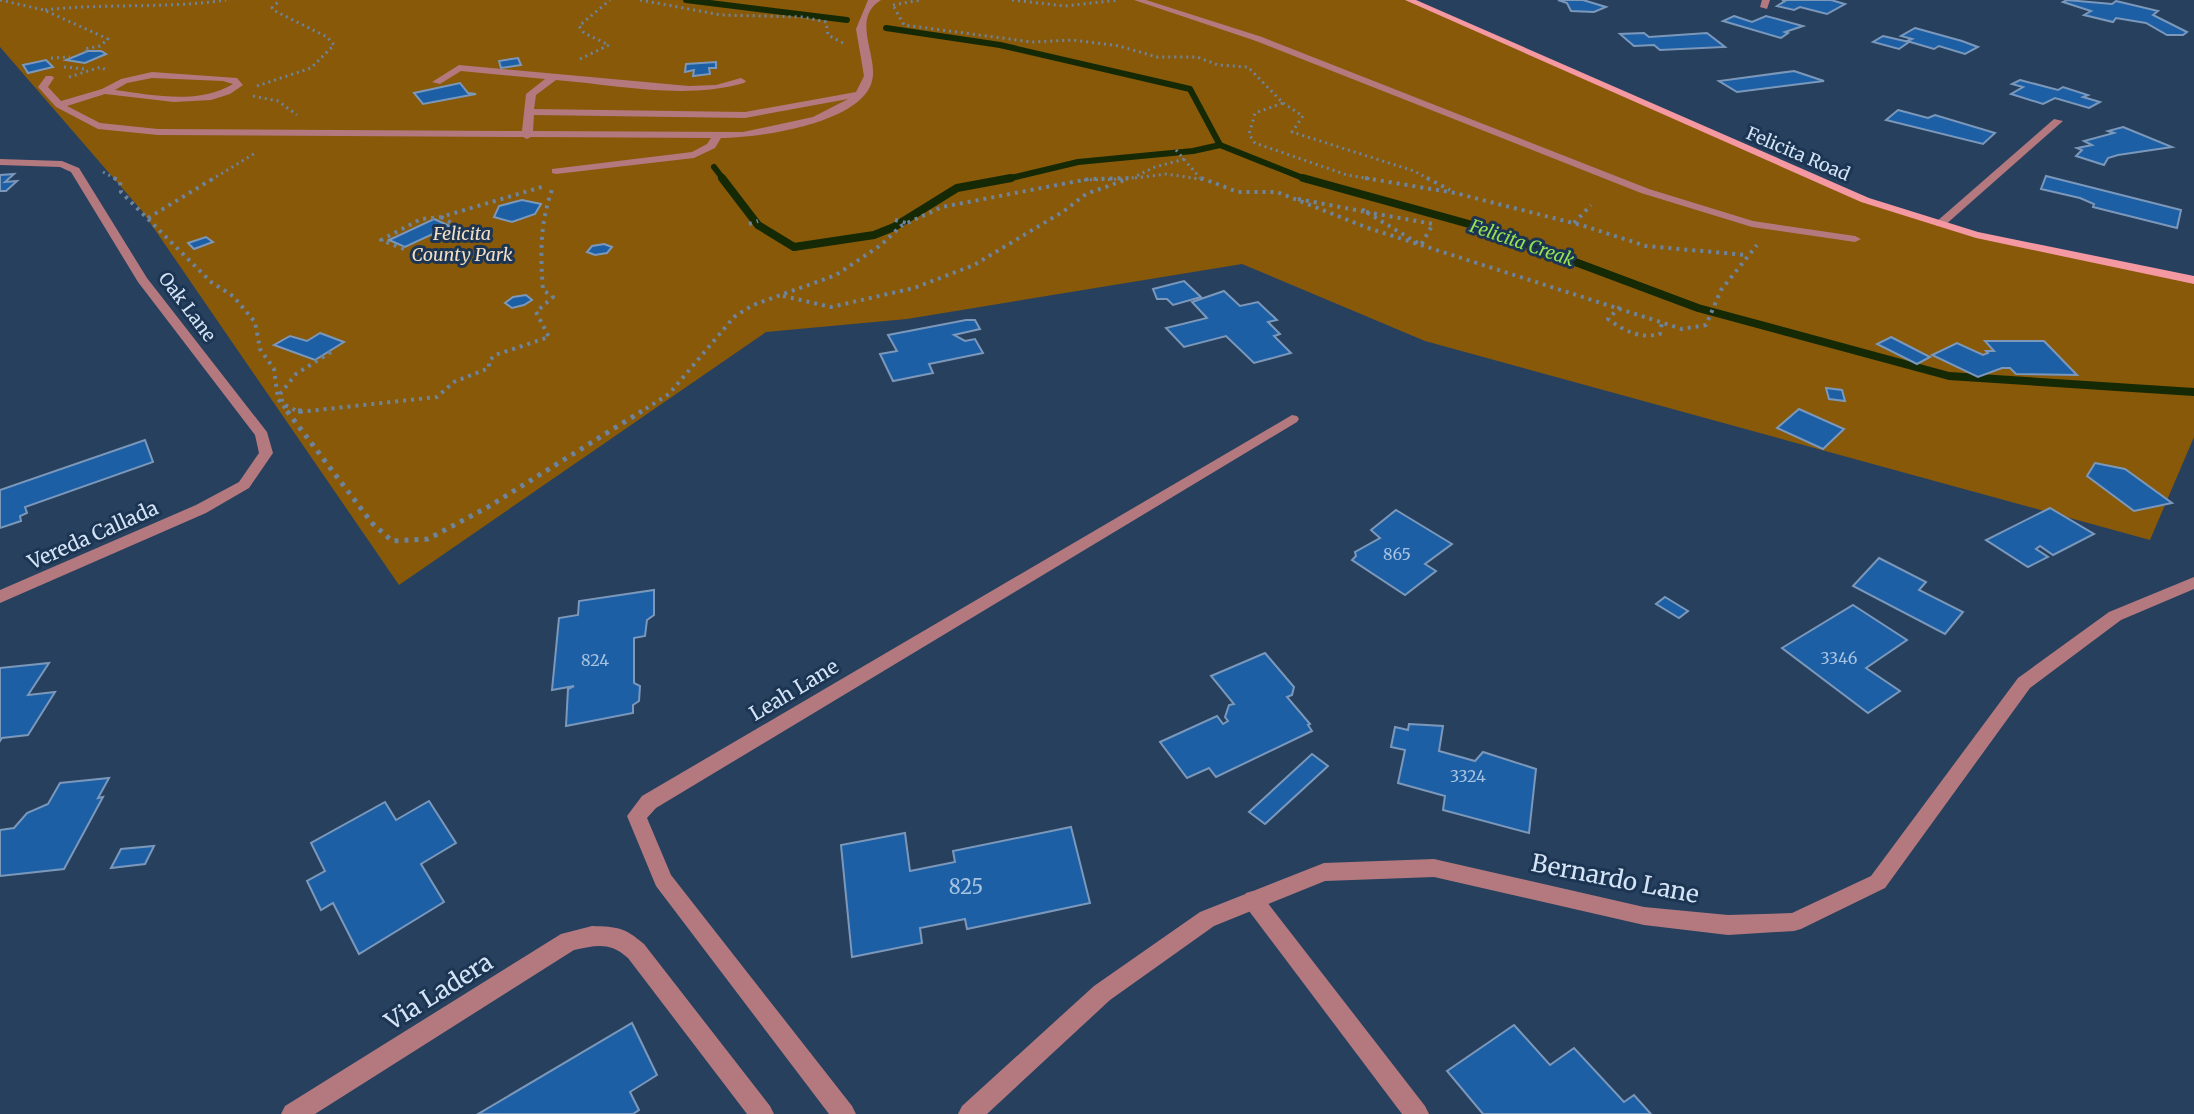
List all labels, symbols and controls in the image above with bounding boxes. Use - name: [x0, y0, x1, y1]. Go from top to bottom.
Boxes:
- street label: Felicita Road: [1743, 121, 1854, 186]
- water label: Felicita Creak: [1466, 214, 1578, 271]
- park label: Felicita County Park: [411, 222, 513, 266]
- street label: Oak Lane: [154, 267, 221, 346]
- street label: Vereda Callada: [23, 495, 162, 575]
- house number: 865: [1383, 544, 1411, 564]
- house number: 3346: [1821, 648, 1858, 668]
- house number: 824: [581, 650, 609, 670]
- street label: Leah Lane: [745, 653, 843, 726]
- house number: 3324: [1450, 766, 1486, 786]
- street label: Bernardo Lane: [1529, 847, 1702, 910]
- house number: 825: [949, 874, 983, 899]
- street label: Via Ladera: [378, 946, 499, 1037]

